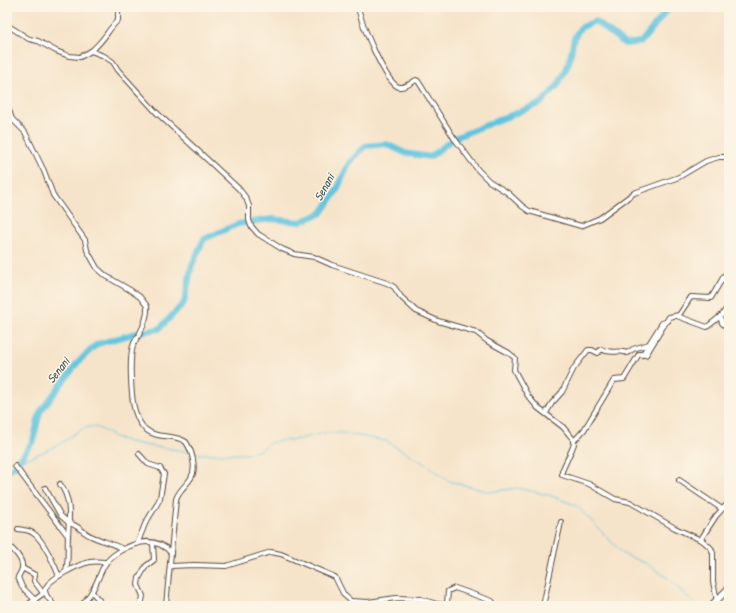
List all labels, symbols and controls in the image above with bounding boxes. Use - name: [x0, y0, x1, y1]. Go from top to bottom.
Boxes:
- water label: Senani: [310, 169, 339, 204]
- water label: Senani: [43, 352, 74, 386]

